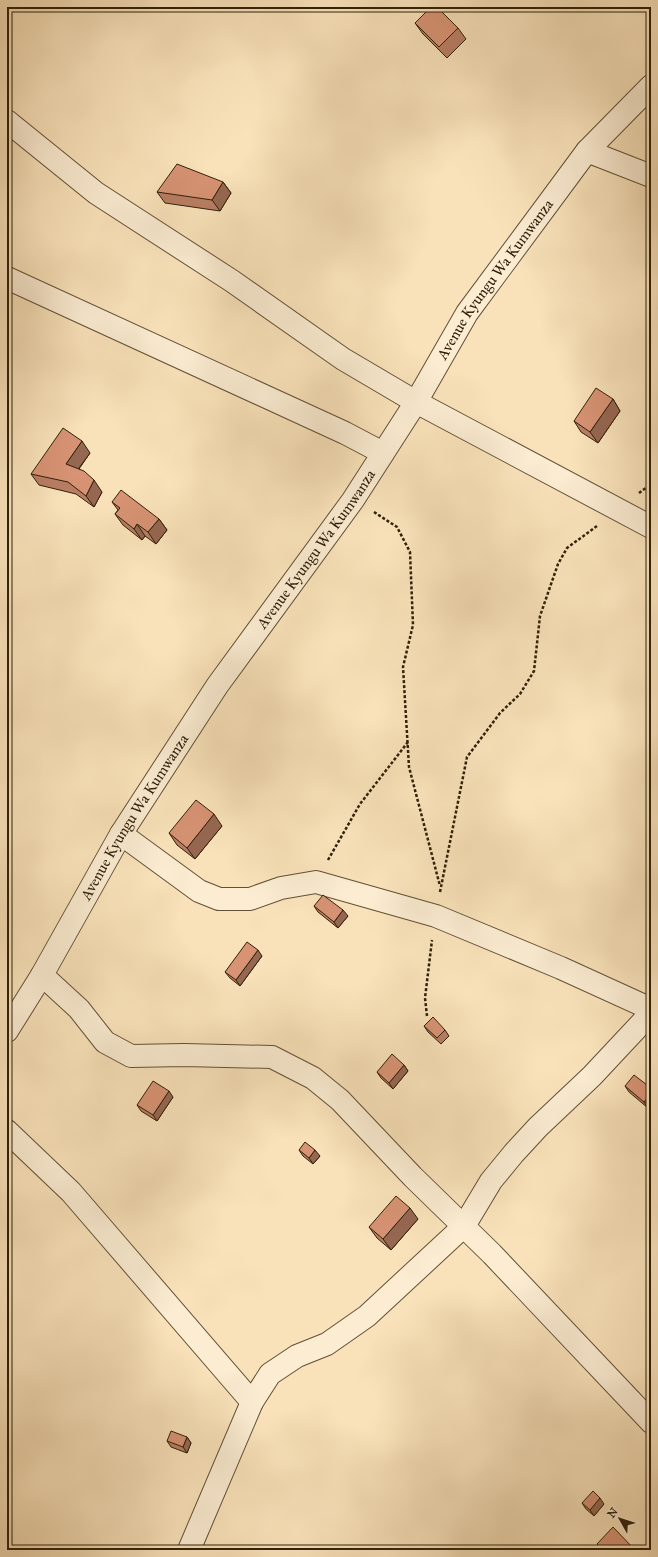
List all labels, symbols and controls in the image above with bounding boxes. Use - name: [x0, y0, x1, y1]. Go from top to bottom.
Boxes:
- street label: Avenue Kyungu Wa Kumwanza: [433, 195, 557, 364]
- street label: Avenue Kyungu Wa Kumwanza: [252, 466, 379, 633]
- street label: Avenue Kyungu Wa Kumwanza: [76, 730, 193, 904]
- north arrow: [600, 1499, 640, 1539]
- text: N: [605, 1505, 621, 1521]

